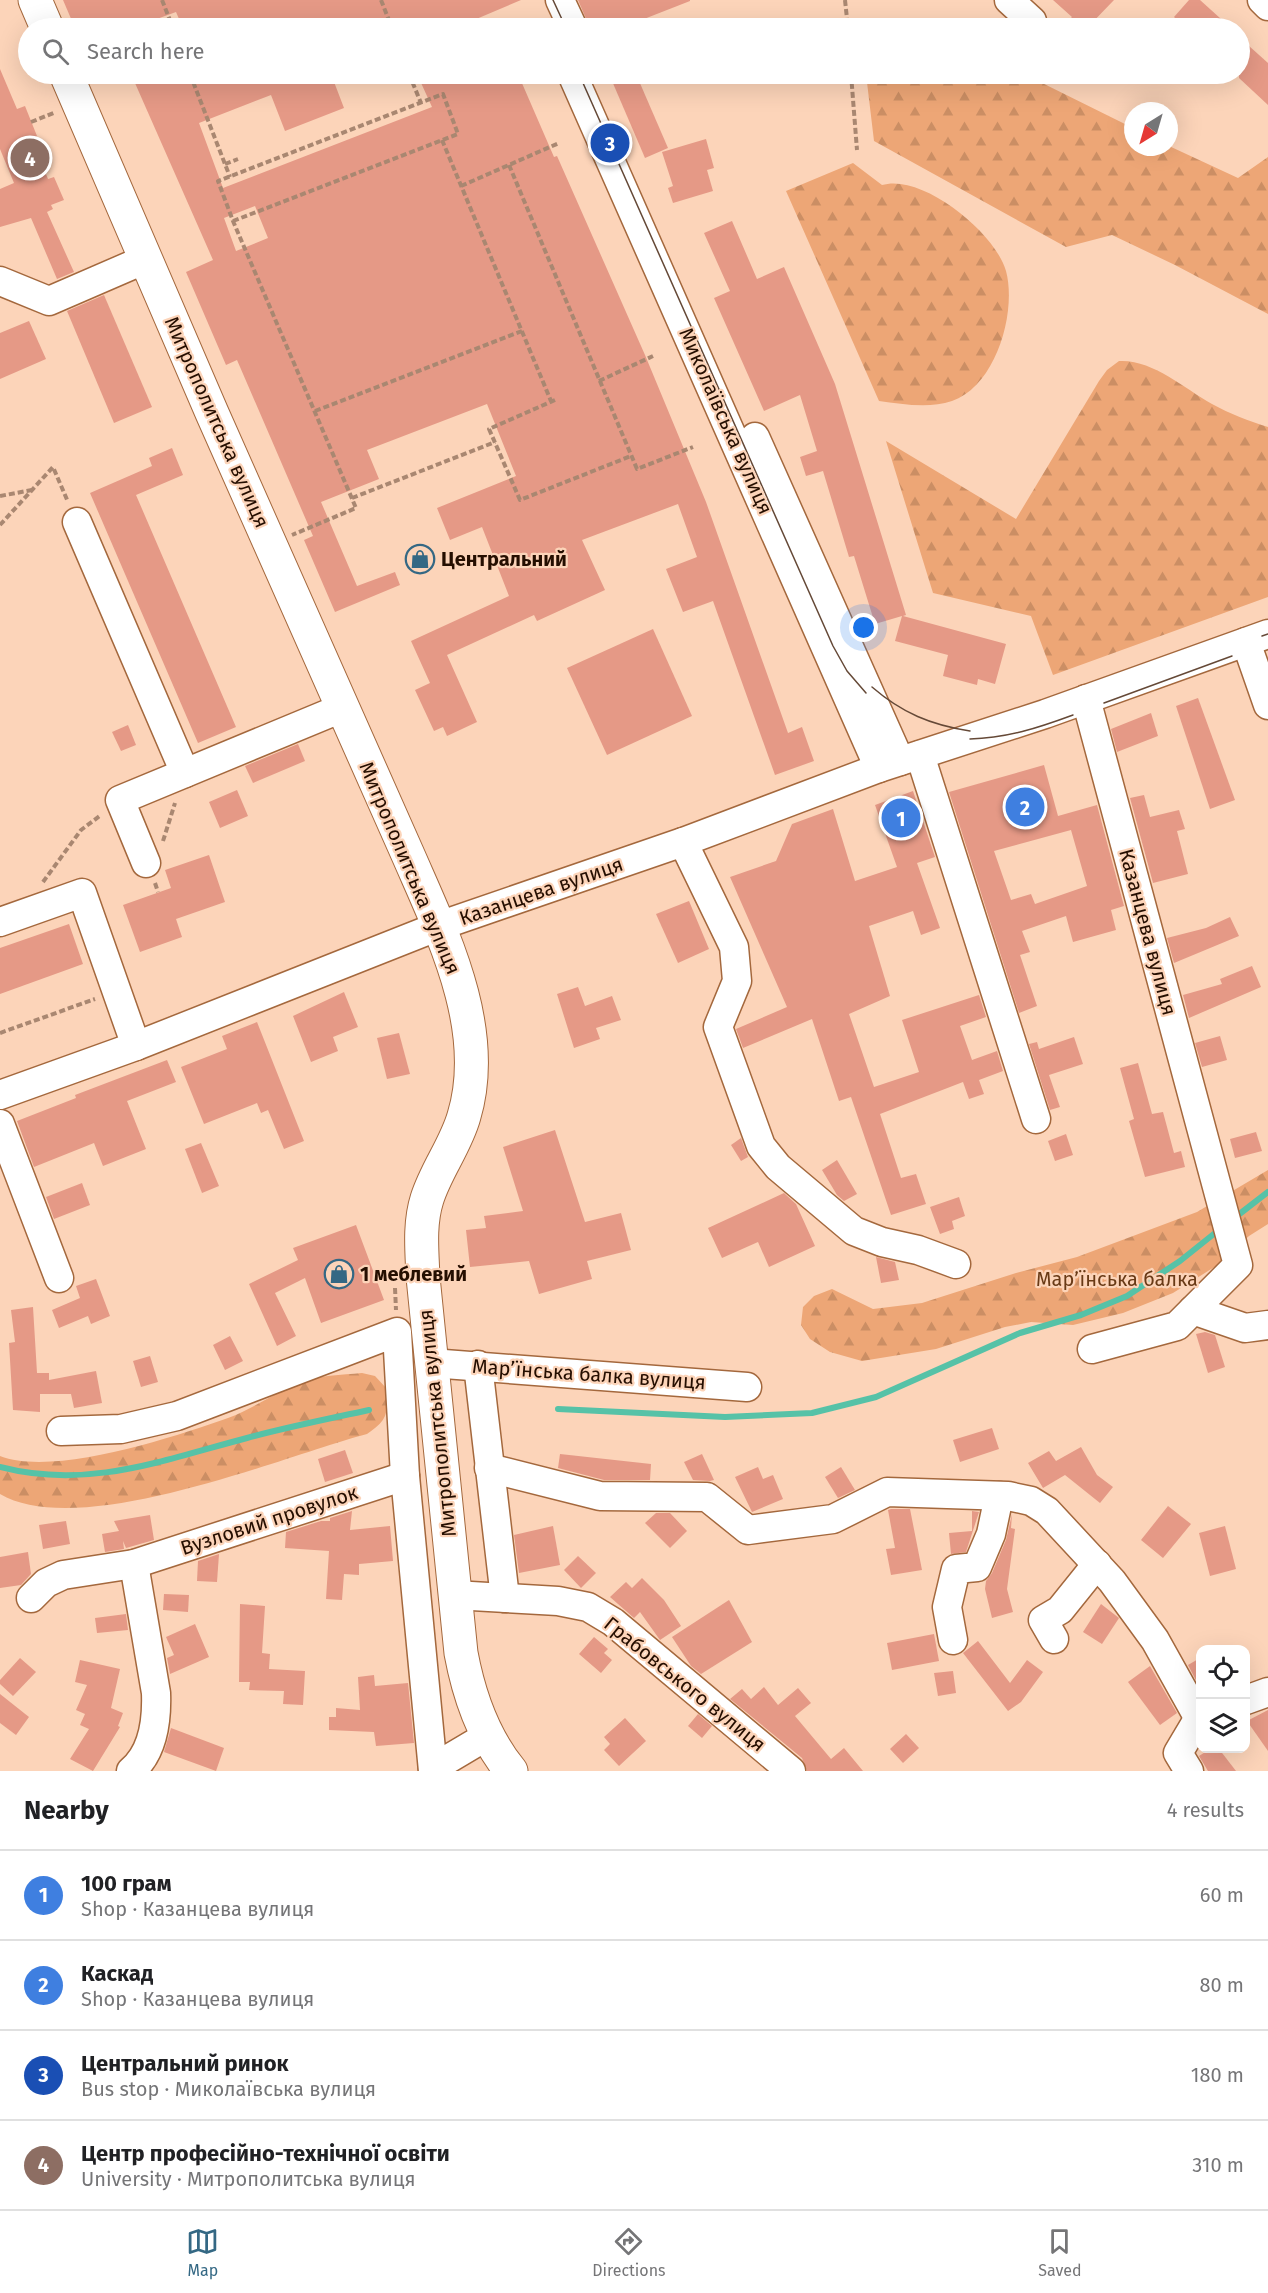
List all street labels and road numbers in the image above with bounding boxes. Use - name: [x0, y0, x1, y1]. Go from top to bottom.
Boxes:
- street label: Митрополитська вулиця: [160, 313, 274, 531]
- street label: Миколаївська вулиця: [674, 324, 778, 518]
- street label: Митрополитська вулиця: [354, 758, 466, 978]
- street label: Казанцева вулиця: [1114, 846, 1182, 1018]
- street label: Казанцева вулиця: [456, 852, 626, 930]
- street label: Митрополитська вулиця: [413, 1308, 461, 1538]
- street label: Мар’їнська балка вулиця: [471, 1354, 707, 1394]
- street label: Вузловий провулок: [177, 1480, 361, 1560]
- street label: Грабовського вулиця: [599, 1611, 771, 1757]

